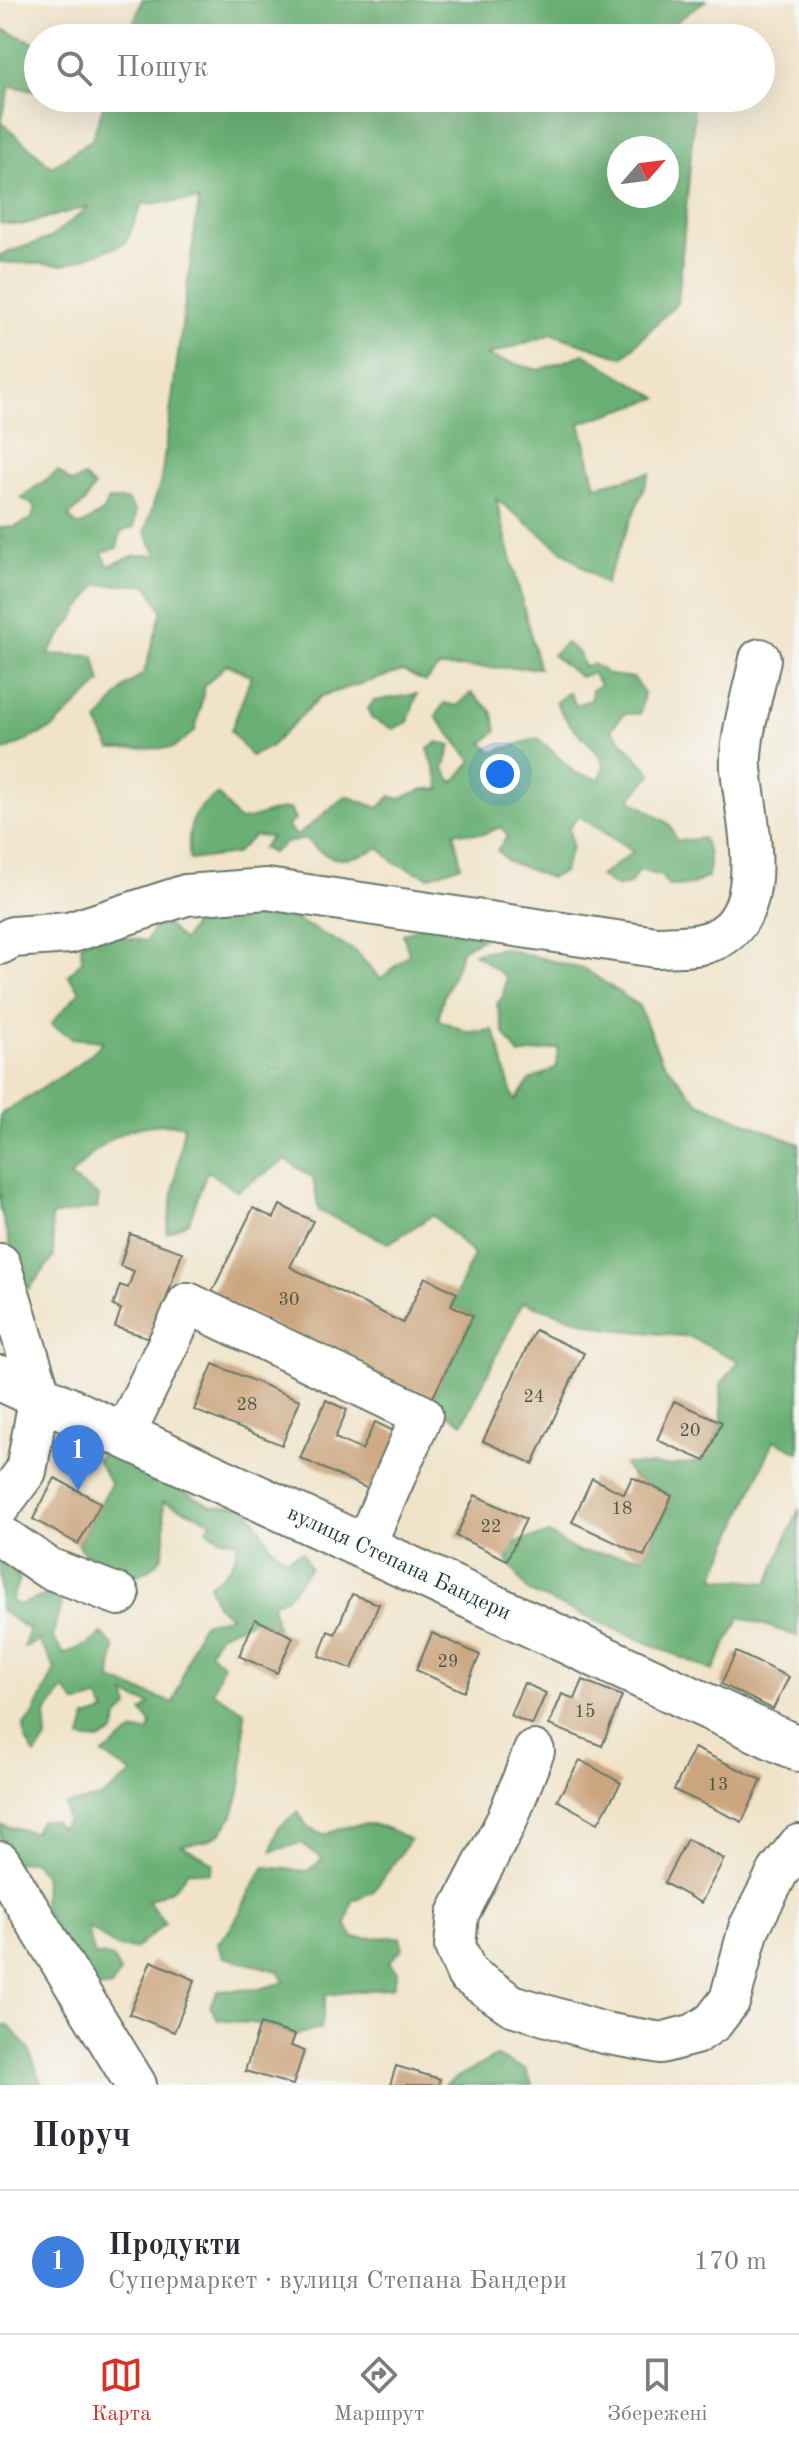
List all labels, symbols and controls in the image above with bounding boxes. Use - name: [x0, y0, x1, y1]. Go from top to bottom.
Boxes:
- search box: [24, 24, 775, 112]
- icon: search: [52, 46, 96, 90]
- text: Пошук: [116, 53, 208, 83]
- north arrow: [607, 136, 679, 208]
- your location: [480, 754, 520, 794]
- house number: 30: [279, 1291, 299, 1309]
- house number: 24: [524, 1388, 544, 1406]
- house number: 28: [237, 1396, 257, 1414]
- house number: 20: [680, 1422, 700, 1440]
- pin: 1: [52, 1425, 104, 1491]
- house number: 18: [612, 1500, 632, 1518]
- street label: вулиця Степана Бандери: [284, 1502, 514, 1625]
- house number: 22: [481, 1518, 501, 1536]
- house number: 29: [438, 1653, 458, 1671]
- house number: 15: [575, 1703, 595, 1721]
- house number: 13: [708, 1776, 728, 1794]
- text: Поруч: [32, 2120, 131, 2154]
- text: Продукти: [108, 2231, 241, 2261]
- text: 1: [50, 2249, 66, 2275]
- text: 170 m: [694, 2249, 767, 2275]
- text: Супермаркет · вулиця Степана Бандери: [108, 2268, 567, 2294]
- tab: Карта: [91, 2353, 151, 2428]
- tab: Маршрут: [334, 2353, 424, 2428]
- tab: Збережені: [607, 2353, 708, 2428]

